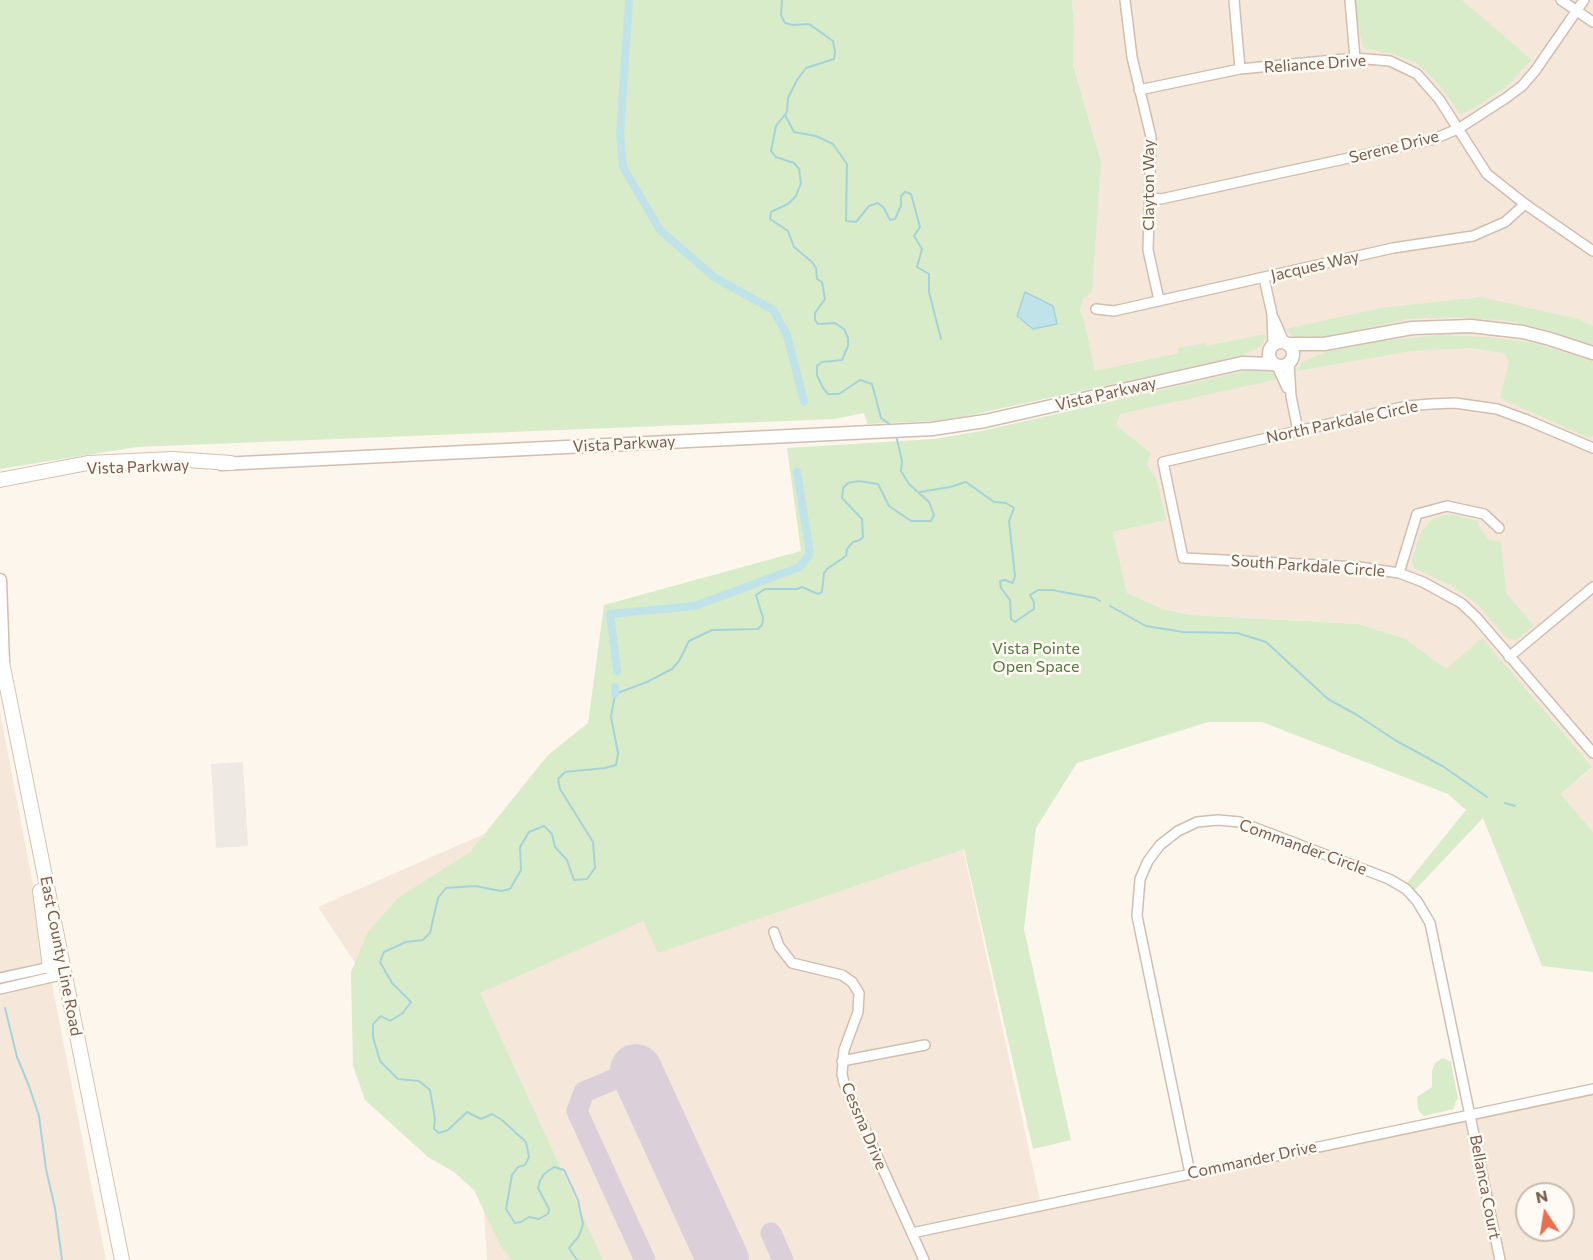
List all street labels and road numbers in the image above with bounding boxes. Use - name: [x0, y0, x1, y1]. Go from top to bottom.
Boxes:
- street label: Reliance Drive: [1263, 51, 1367, 77]
- street label: Serene Drive: [1347, 127, 1441, 167]
- street label: Clayton Way: [1139, 139, 1159, 231]
- street label: Jacques Way: [1269, 247, 1361, 285]
- street label: Vista Parkway: [1054, 373, 1158, 415]
- street label: North Parkdale Circle: [1264, 397, 1420, 447]
- street label: Vista Parkway: [572, 432, 676, 456]
- street label: Vista Parkway: [86, 456, 190, 478]
- street label: South Parkdale Circle: [1230, 551, 1386, 581]
- street label: Commander Circle: [1236, 815, 1370, 879]
- street label: East County Line Road: [36, 874, 86, 1038]
- street label: Cessna Drive: [837, 1079, 891, 1173]
- street label: Bellanca Court: [1465, 1133, 1505, 1241]
- street label: Commander Drive: [1186, 1137, 1318, 1183]

